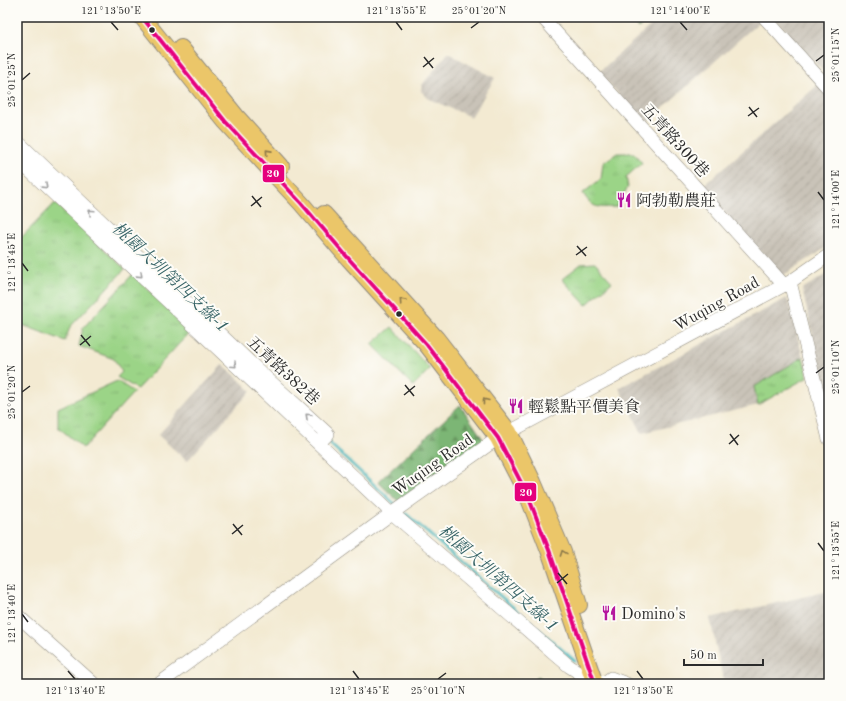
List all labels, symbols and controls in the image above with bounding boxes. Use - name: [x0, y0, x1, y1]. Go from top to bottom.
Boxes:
- text: 121°13'50"E: [81, 6, 141, 16]
- text: 121°13'55"E: [366, 6, 426, 16]
- text: 25°01'20"N: [452, 6, 507, 16]
- text: 121°14'00"E: [650, 6, 710, 16]
- unlabelled marker: [147, 25, 157, 35]
- text: 25°01'15"N: [831, 27, 841, 82]
- text: 25°01'25"N: [7, 52, 17, 107]
- street label: 五青路300巷: [638, 101, 713, 181]
- one-way arrow: [266, 149, 273, 157]
- line badge: 20: [262, 164, 285, 183]
- text: 20: [267, 169, 279, 180]
- text: 121°14'00"E: [831, 170, 841, 230]
- one-way arrow: [40, 181, 48, 189]
- restaurant icon: 阿勃勒農莊: [615, 191, 633, 209]
- place label: 阿勃勒農莊: [636, 192, 716, 210]
- one-way arrow: [88, 210, 95, 217]
- water label: 桃園大圳第四支線-1: [109, 219, 233, 336]
- text: 121°13'45"E: [7, 233, 17, 293]
- one-way arrow: [135, 271, 143, 278]
- street label: Wuqing Road: [672, 275, 762, 335]
- one-way arrow: [400, 298, 407, 305]
- unlabelled marker: [394, 309, 404, 319]
- street label: 五青路382巷: [244, 333, 323, 409]
- text: 25°01'10"N: [831, 339, 841, 394]
- one-way arrow: [229, 360, 237, 368]
- text: 25°01'20"N: [7, 364, 17, 419]
- restaurant icon: 輕鬆點平價美食: [507, 397, 525, 415]
- one-way arrow: [483, 398, 490, 405]
- place label: 輕鬆點平價美食: [528, 398, 640, 416]
- one-way arrow: [305, 413, 313, 421]
- street label: Wuqing Road: [390, 432, 477, 499]
- line badge: 20: [514, 482, 537, 502]
- text: 20: [520, 488, 532, 499]
- water label: 桃園大圳第四支線-1: [435, 521, 562, 635]
- text: 121°13'55"E: [831, 521, 841, 581]
- one-way arrow: [559, 550, 568, 557]
- text: 121°13'40"E: [7, 584, 17, 644]
- restaurant icon: Domino's: [600, 604, 618, 622]
- place label: Domino's: [621, 607, 686, 623]
- scale bar: [684, 641, 763, 667]
- text: 50 m: [690, 649, 717, 662]
- text: 121°13'40"E: [45, 686, 105, 696]
- text: 121°13'45"E: [329, 686, 389, 696]
- text: 25°01'10"N: [411, 686, 466, 696]
- text: 121°13'50"E: [613, 686, 673, 696]

